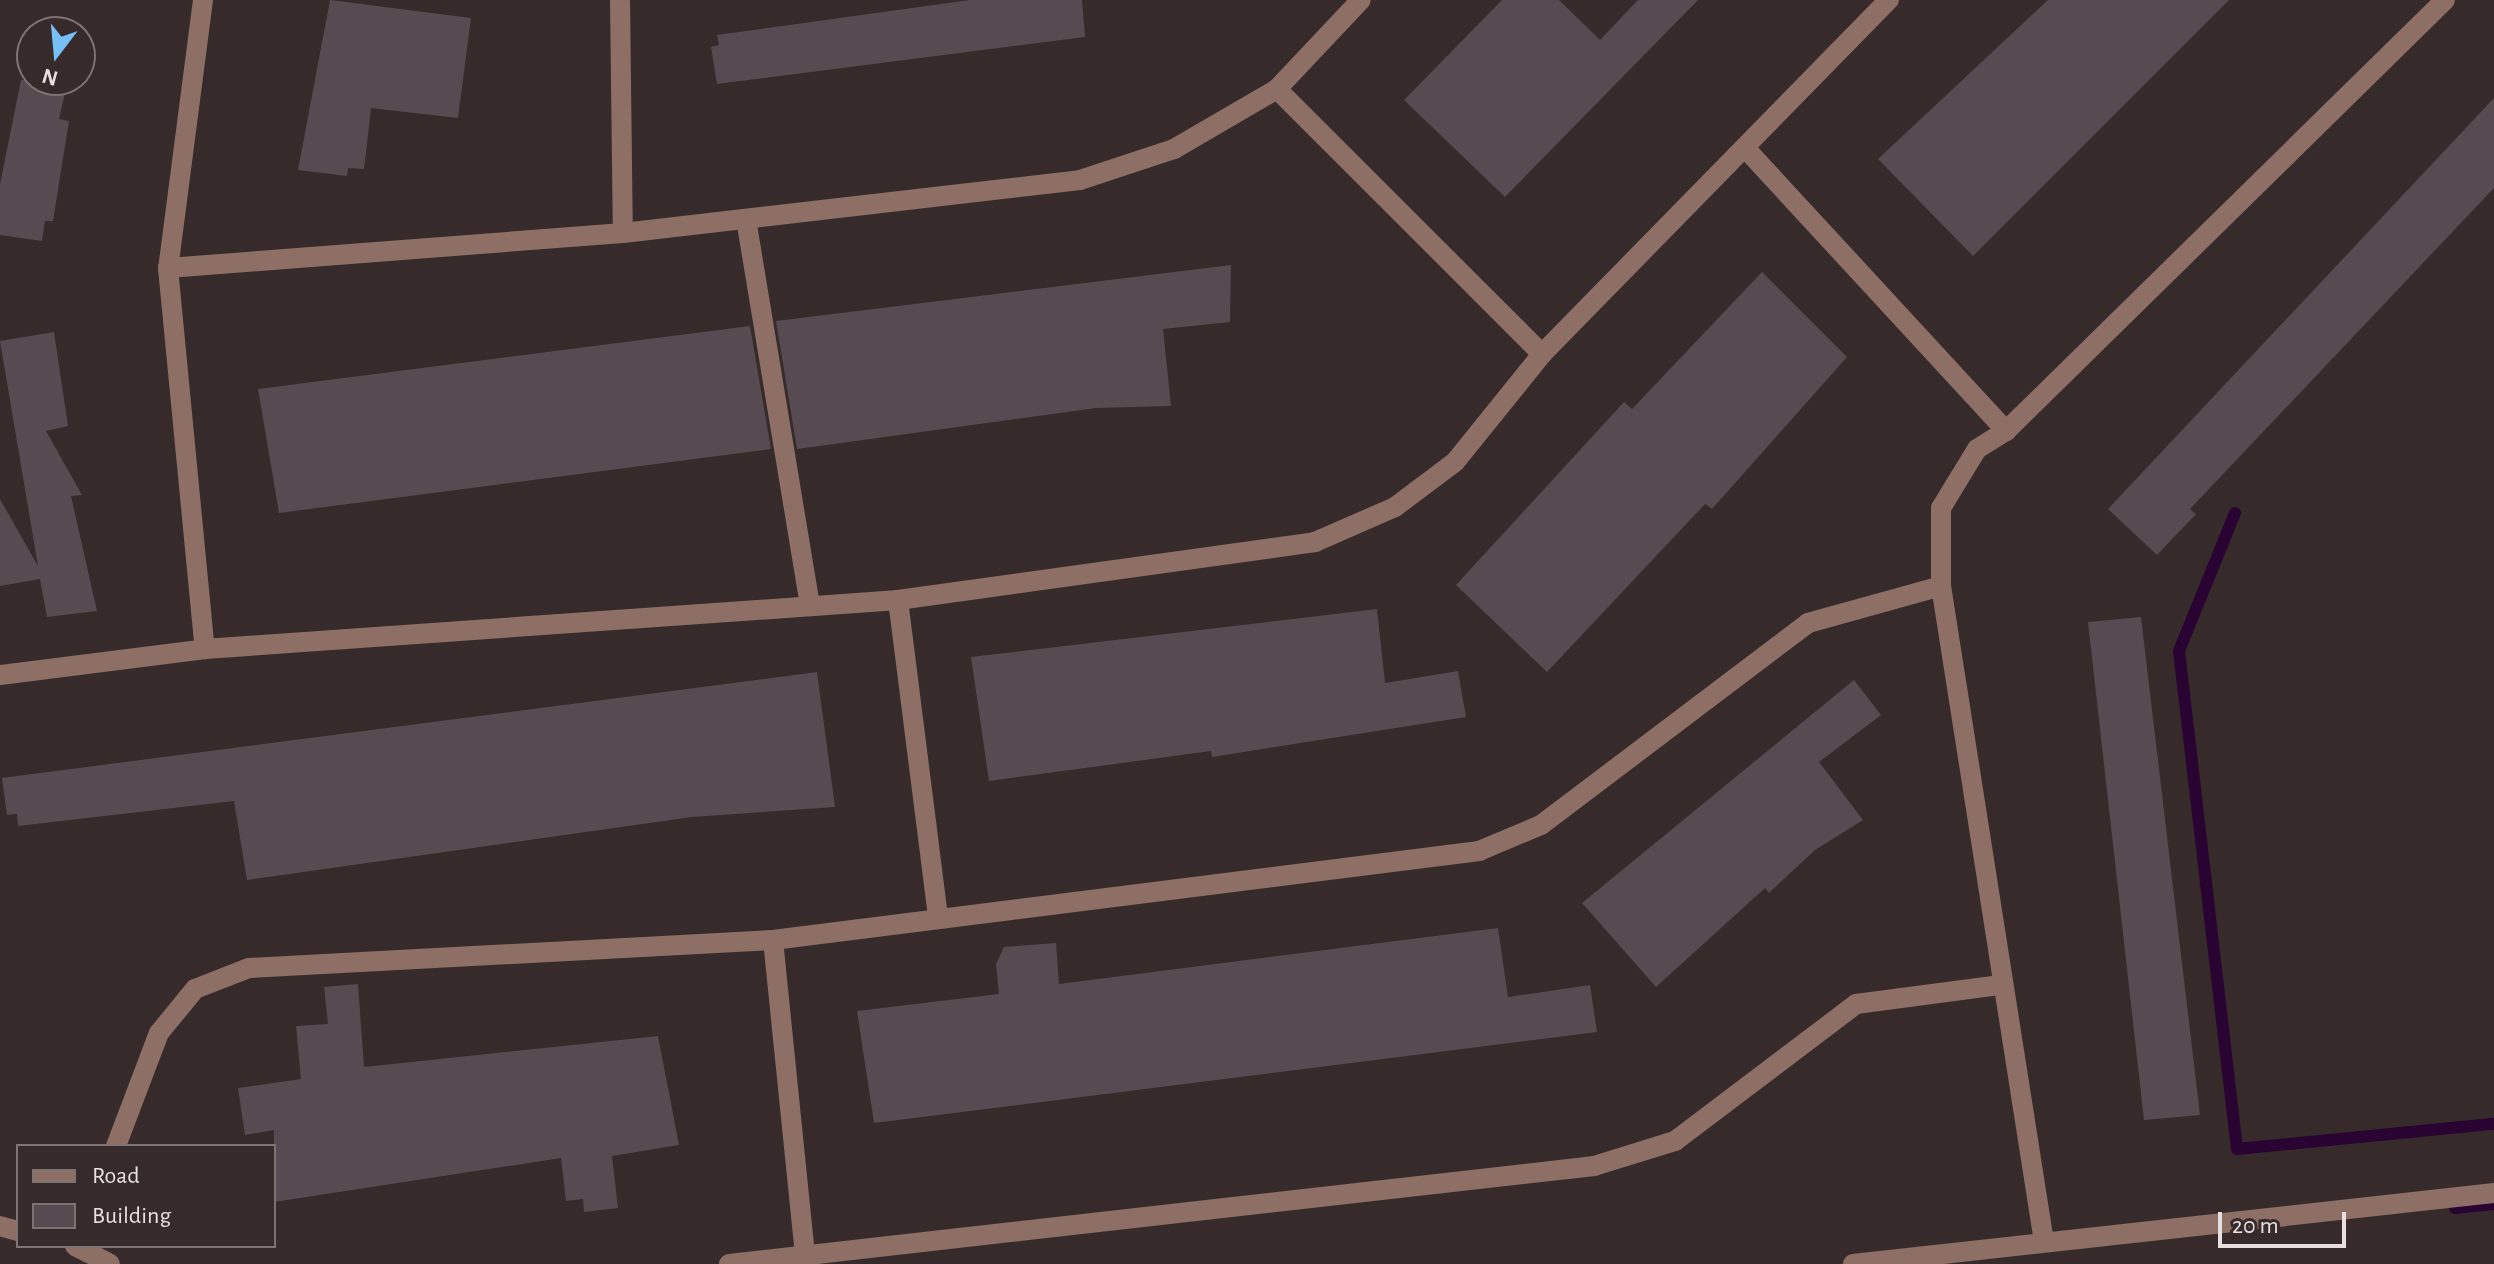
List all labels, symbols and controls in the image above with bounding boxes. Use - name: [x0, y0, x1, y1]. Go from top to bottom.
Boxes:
- north arrow: [16, 16, 96, 96]
- text: N: [40, 64, 60, 90]
- legend: [16, 1144, 276, 1248]
- text: Road: [92, 1164, 140, 1188]
- scale bar: [2222, 1196, 2350, 1246]
- text: Building: [92, 1204, 171, 1228]
- text: 20 m: [2232, 1214, 2279, 1238]

